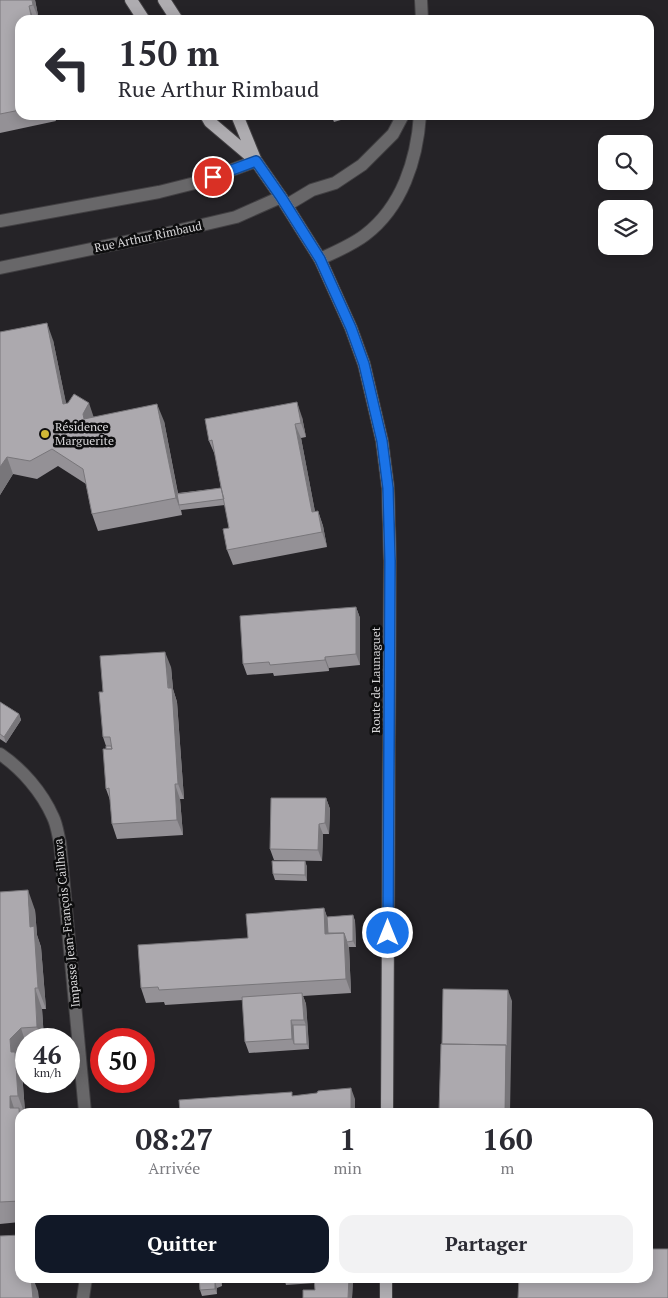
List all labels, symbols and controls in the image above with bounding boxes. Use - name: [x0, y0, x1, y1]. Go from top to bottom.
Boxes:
- text: 150 m: [118, 30, 219, 76]
- icon: left: [35, 35, 100, 100]
- text: Rue Arthur Rimbaud: [118, 74, 319, 103]
- map controls: [598, 135, 653, 255]
- button: search: [598, 135, 653, 190]
- pin: [192, 156, 234, 198]
- icon: arrive: [199, 163, 227, 191]
- button: layers: [598, 200, 653, 255]
- street label: Rue Arthur Rimbaud: [93, 218, 203, 255]
- place label: Résidence Marguerite: [55, 419, 114, 448]
- marker: Résidence Marguerite: [39, 428, 51, 440]
- street label: Route de Launaguet: [368, 626, 383, 733]
- street label: Impasse Jean-François Cailhava: [50, 838, 83, 1008]
- position arrow: [361, 906, 413, 958]
- speed limit sign: 50: [90, 1028, 155, 1093]
- text: 46: [33, 1038, 62, 1071]
- text: km/h: [34, 1065, 61, 1080]
- text: 08:27: [135, 1119, 213, 1159]
- text: 1: [339, 1119, 356, 1159]
- text: 160: [482, 1119, 533, 1159]
- text: Arrivée: [148, 1157, 200, 1179]
- text: min: [334, 1157, 362, 1179]
- text: m: [500, 1157, 514, 1179]
- button: Quitter: [35, 1215, 329, 1273]
- button: Partager: [339, 1215, 633, 1273]

